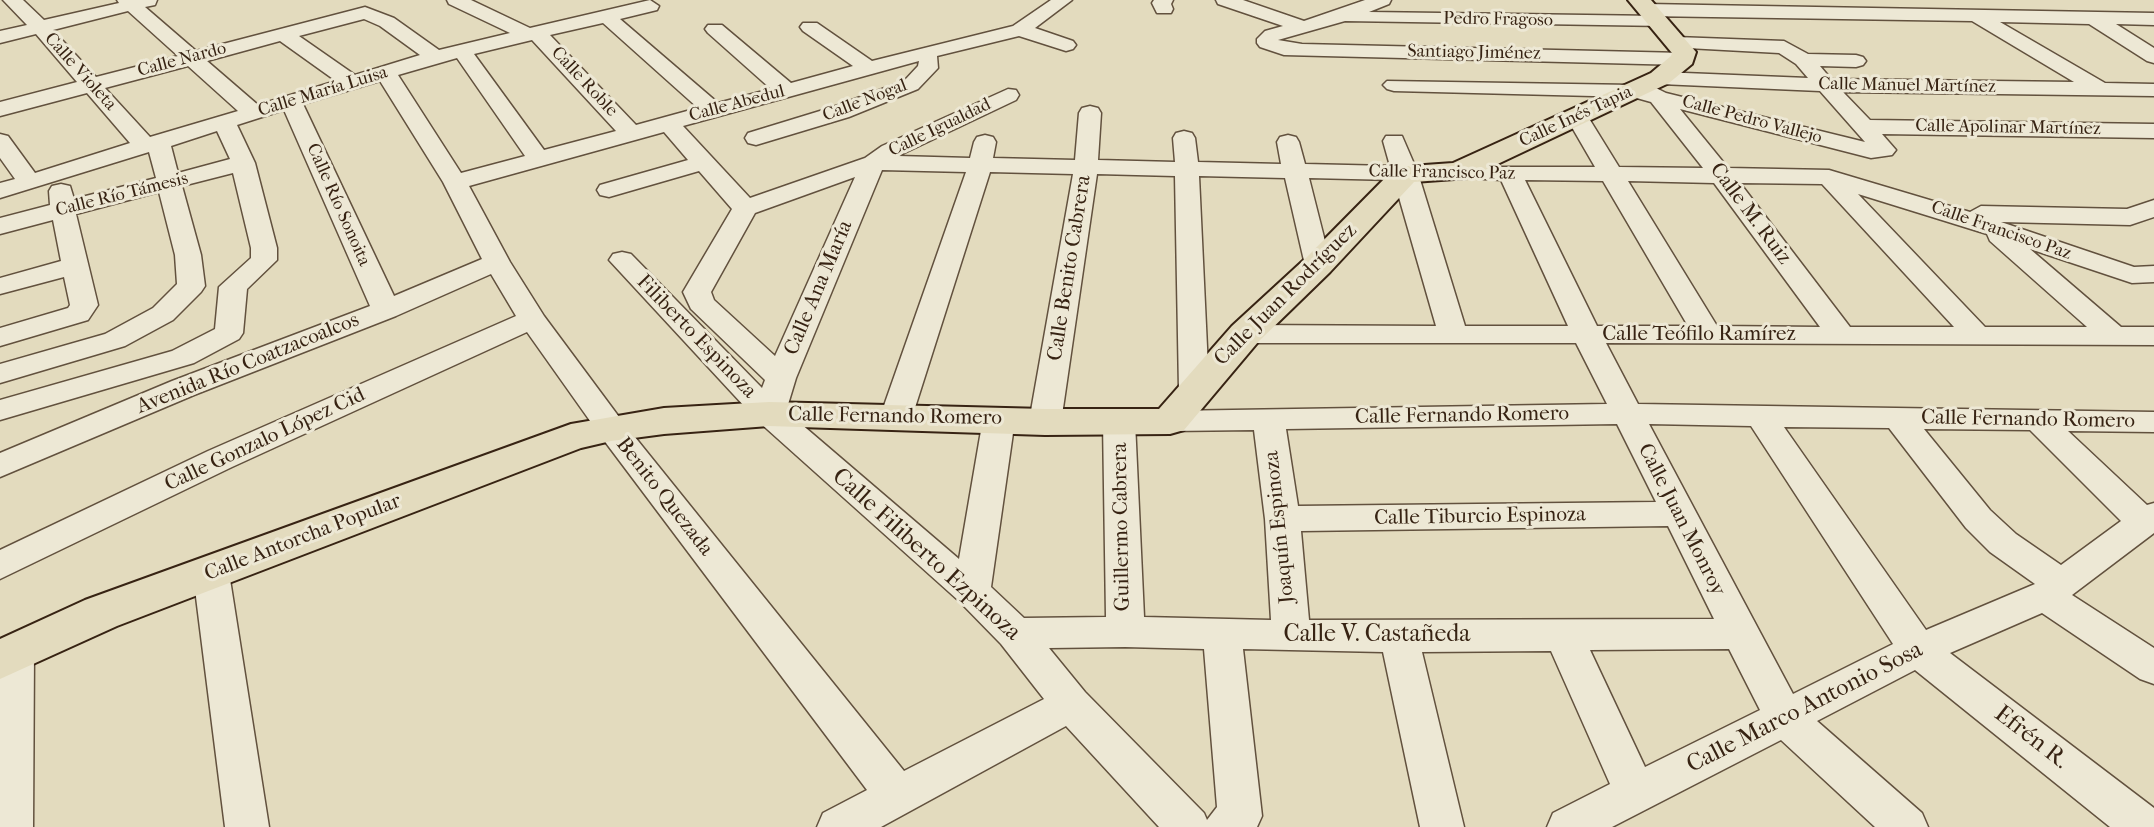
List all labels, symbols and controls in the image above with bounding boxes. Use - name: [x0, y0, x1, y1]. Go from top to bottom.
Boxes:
- street label: Pedro Fragoso: [1443, 8, 1553, 32]
- street label: Calle Violeta: [39, 29, 121, 115]
- street label: Calle Nardo: [135, 38, 229, 82]
- street label: Santiago Jiménez: [1407, 41, 1541, 65]
- street label: Calle Roble: [546, 42, 622, 122]
- street label: Calle María Luisa: [256, 62, 390, 122]
- street label: Calle Manuel Martínez: [1818, 74, 1996, 98]
- street label: Calle Nogal: [820, 75, 910, 127]
- street label: Calle Abedul: [687, 81, 787, 127]
- street label: Calle Inés Tapia: [1516, 81, 1636, 153]
- street label: Calle Pedro Vallejo: [1680, 91, 1824, 149]
- street label: Calle Igualdad: [885, 94, 995, 162]
- street label: Calle Apolinar Martínez: [1915, 116, 2101, 140]
- street label: Calle Río Sonoita: [301, 140, 375, 270]
- street label: Calle M. Ruiz: [1704, 158, 1796, 270]
- street label: Calle Francisco Paz: [1368, 161, 1516, 185]
- street label: Calle Río Támesis: [54, 168, 190, 222]
- street label: Calle Benito Cabrera: [1043, 173, 1097, 363]
- street label: Calle Francisco Paz: [1928, 197, 2074, 265]
- street label: Calle Ana María: [779, 217, 859, 359]
- street label: Calle Juan Rodríguez: [1210, 219, 1362, 371]
- street label: Filiberto Espinoza: [631, 270, 761, 404]
- street label: Avenida Río Coatzacoalcos: [133, 308, 363, 420]
- street label: Calle Teófilo Ramírez: [1602, 322, 1796, 348]
- street label: Calle Gonzalo López Cid: [161, 383, 369, 497]
- street label: Calle Fernando Romero: [1355, 402, 1569, 430]
- street label: Calle Fernando Romero: [788, 403, 1002, 431]
- street label: Calle Fernando Romero: [1921, 406, 2135, 434]
- street label: Benito Quezada: [610, 433, 718, 561]
- street label: Calle Juan Monroy: [1632, 440, 1730, 600]
- street label: Guillermo Cabrera: [1108, 442, 1136, 612]
- street label: Joaquín Espinoza: [1259, 449, 1301, 605]
- street label: Calle Filiberto Ezpinoza: [826, 463, 1026, 647]
- street label: Calle Antorcha Popular: [201, 489, 405, 587]
- street label: Calle Tiburcio Espinoza: [1374, 503, 1586, 531]
- street label: Calle V. Castañeda: [1284, 621, 1470, 649]
- street label: Calle Marco Antonio Sosa: [1682, 636, 1928, 780]
- street label: Efrén R.: [1988, 700, 2074, 776]

